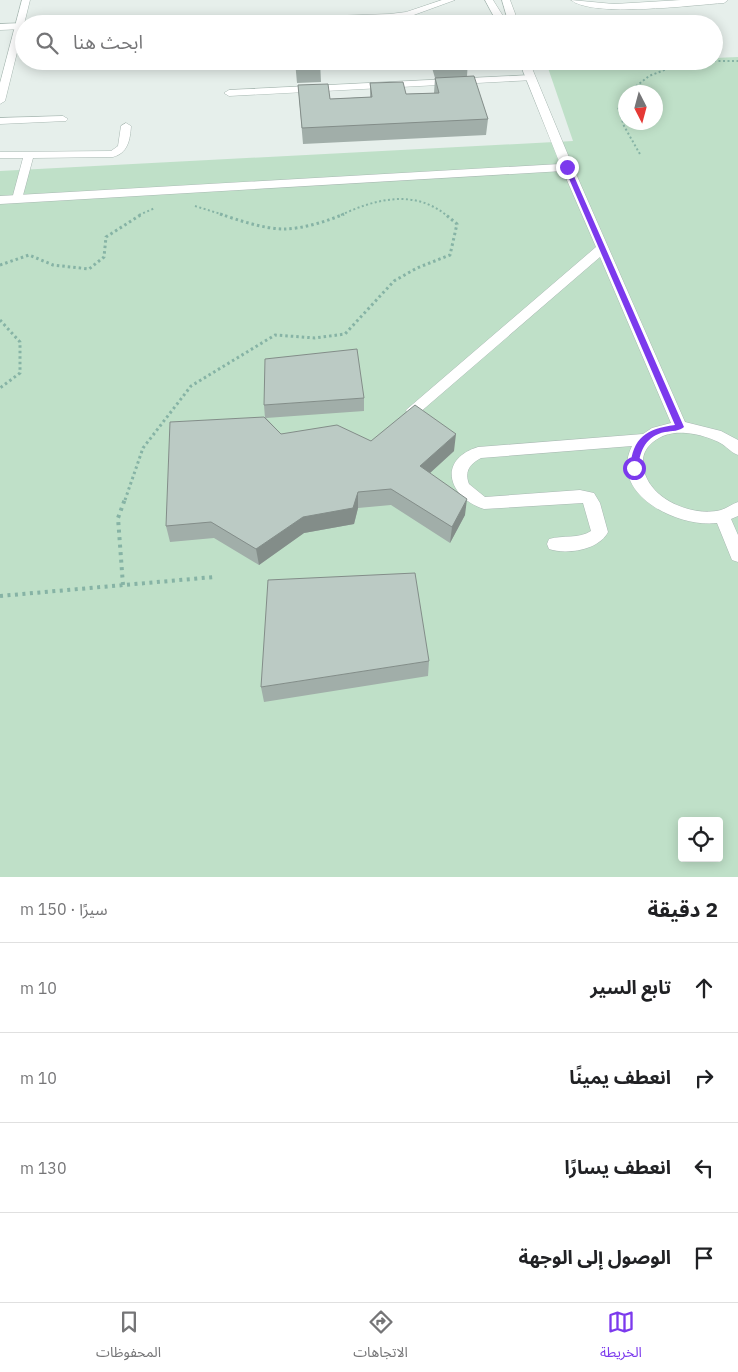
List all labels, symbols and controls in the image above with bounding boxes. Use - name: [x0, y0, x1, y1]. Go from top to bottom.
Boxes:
- search box: [15, 15, 723, 70]
- icon: search: [33, 29, 61, 57]
- text: ابحث هنا: [73, 30, 143, 54]
- north arrow: [618, 85, 663, 130]
- route end: [556, 156, 579, 179]
- route start: [623, 457, 646, 480]
- map controls: [678, 817, 723, 862]
- button: locate: [678, 817, 723, 862]
- text: 2 دقيقة: [648, 895, 718, 923]
- text: سيرًا · 150 m: [20, 899, 108, 919]
- icon: ahead: [690, 974, 718, 1002]
- text: تابع السير: [590, 975, 671, 999]
- text: 10 m: [20, 978, 57, 998]
- icon: right: [690, 1064, 718, 1092]
- text: انعطف يمينًا: [569, 1065, 671, 1089]
- text: 10 m: [20, 1068, 57, 1088]
- icon: left: [690, 1154, 718, 1182]
- text: انعطف يسارًا: [564, 1155, 671, 1179]
- text: 130 m: [20, 1158, 67, 1178]
- icon: arrive: [690, 1244, 718, 1272]
- text: الوصول إلى الوجهة: [519, 1245, 671, 1269]
- tab: المحفوظات: [96, 1308, 161, 1367]
- tab: الاتجاهات: [353, 1308, 408, 1367]
- tab: الخريطة: [600, 1308, 642, 1367]

